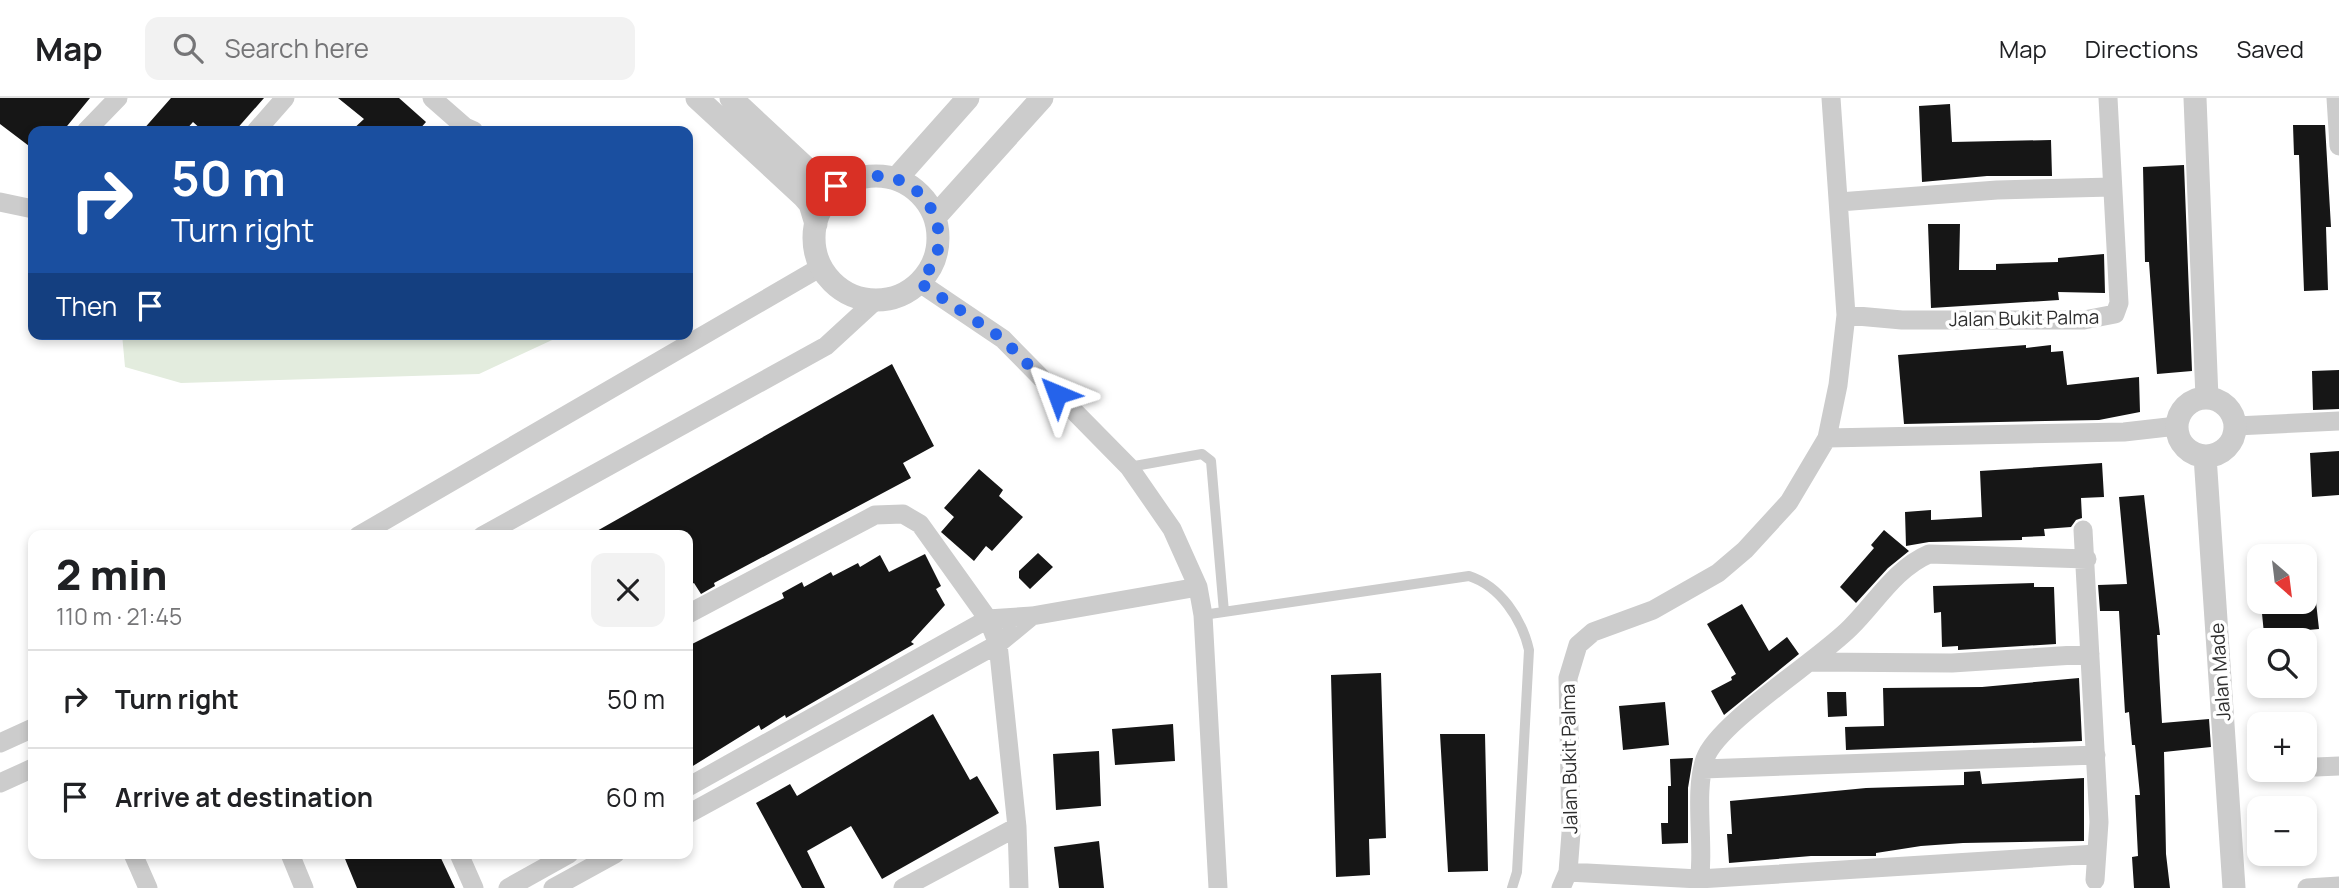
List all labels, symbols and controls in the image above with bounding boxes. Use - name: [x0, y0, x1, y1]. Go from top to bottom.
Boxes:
- search box: [145, 17, 635, 80]
- text: Map: [35, 26, 103, 71]
- icon: search: [169, 29, 207, 67]
- text: Search here: [225, 30, 369, 66]
- text: Map: [1999, 32, 2047, 65]
- text: Directions: [2085, 32, 2198, 65]
- text: Saved: [2236, 32, 2304, 65]
- text: 50 m: [171, 144, 286, 211]
- icon: right: [56, 154, 147, 245]
- pin: [806, 156, 866, 216]
- icon: arrive: [817, 167, 855, 205]
- text: Turn right: [171, 208, 314, 252]
- icon: arrive: [131, 287, 169, 325]
- text: Then: [56, 288, 117, 324]
- street label: Jalan Bukit Palma: [1949, 304, 2099, 332]
- position arrow: [1020, 357, 1094, 431]
- north arrow: [2247, 544, 2317, 614]
- map controls: [2247, 544, 2317, 866]
- text: 2 min: [56, 545, 167, 603]
- button: close: [591, 553, 665, 627]
- text: 110 m · 21:45: [56, 600, 182, 632]
- street label: Jalan Made: [2204, 622, 2236, 722]
- button: search: [2247, 628, 2317, 698]
- icon: right: [56, 680, 94, 718]
- text: Turn right: [115, 681, 239, 717]
- text: 50 m: [607, 681, 665, 717]
- street label: Jalan Bukit Palma: [1555, 684, 1583, 834]
- button: +: [2247, 712, 2317, 782]
- icon: arrive: [56, 778, 94, 816]
- text: Arrive at destination: [115, 779, 373, 815]
- text: 60 m: [606, 779, 665, 815]
- button: −: [2247, 796, 2317, 866]

